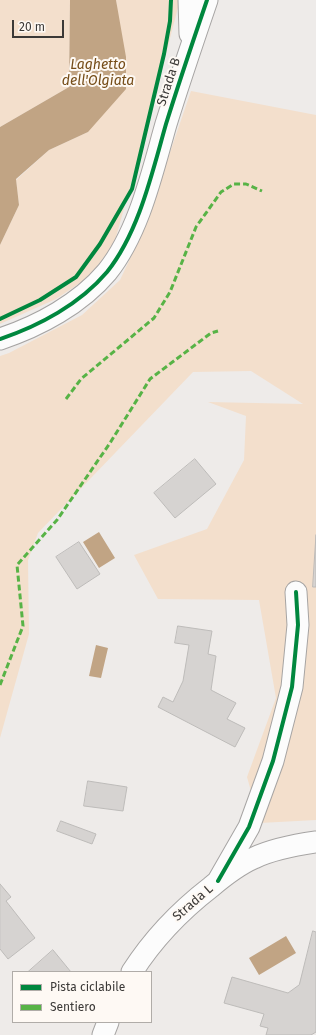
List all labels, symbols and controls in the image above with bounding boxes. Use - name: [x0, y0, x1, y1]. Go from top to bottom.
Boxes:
- scale bar: [14, 12, 66, 38]
- text: 20 m: [19, 20, 45, 34]
- street label: Strada B: [154, 56, 184, 108]
- water label: Laghetto dell'Olgiata: [62, 57, 134, 90]
- street label: Strada L: [170, 881, 216, 925]
- legend: [12, 971, 152, 1023]
- text: Pista ciclabile: [50, 980, 125, 994]
- text: Sentiero: [50, 1000, 96, 1014]

